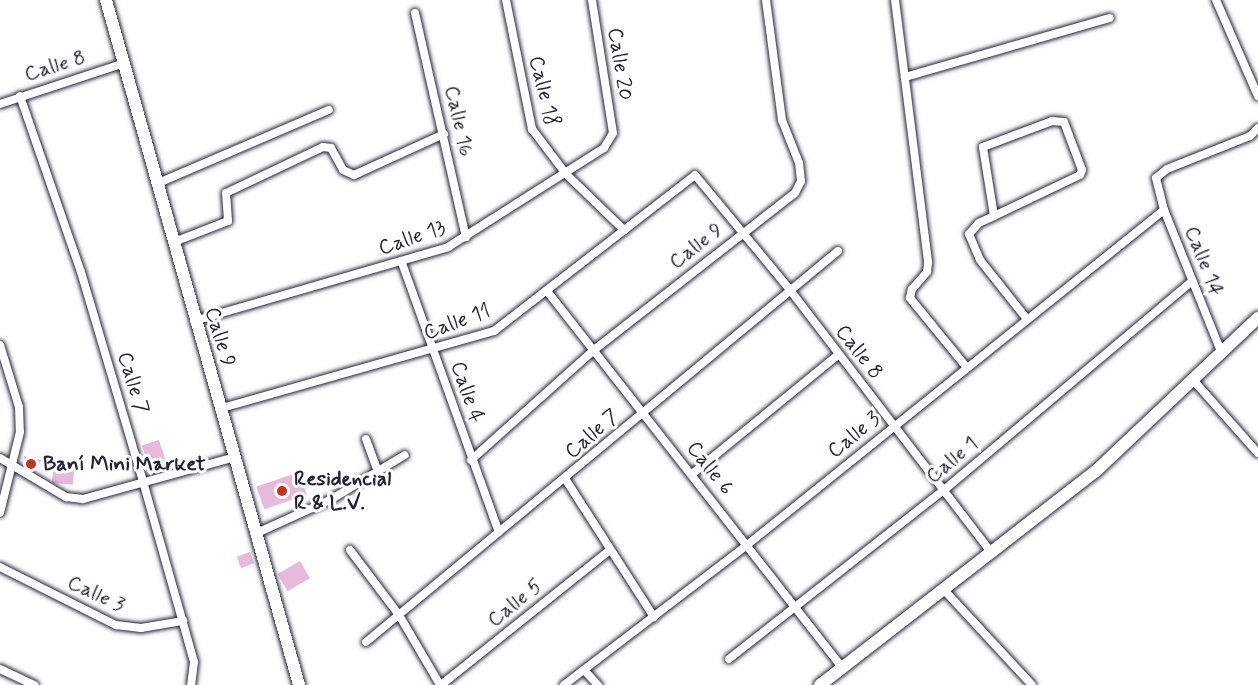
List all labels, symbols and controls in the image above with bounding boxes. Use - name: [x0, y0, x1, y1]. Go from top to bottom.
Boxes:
- street label: Calle 20: [602, 26, 638, 102]
- street label: Calle 8: [21, 45, 89, 87]
- street label: Calle 18: [523, 53, 565, 129]
- street label: Calle 16: [439, 83, 479, 159]
- street label: Calle 13: [375, 215, 449, 261]
- street label: Calle 9: [664, 217, 728, 275]
- street label: Calle 14: [1179, 222, 1229, 300]
- street label: Calle 11: [420, 298, 494, 346]
- street label: Calle 9: [199, 304, 241, 370]
- street label: Calle 8: [830, 320, 888, 384]
- street label: Calle 7: [112, 349, 154, 417]
- street label: Calle 4: [445, 358, 489, 426]
- street label: Calle 7: [560, 404, 624, 464]
- street label: Calle 3: [823, 406, 885, 464]
- street label: Calle 1: [921, 431, 983, 489]
- street label: Calle 6: [681, 436, 739, 500]
- place label: Baní Mini Market: [43, 451, 206, 477]
- marker: Baní Mini Market: [24, 457, 38, 471]
- place label: Residencial R & L.V.: [294, 466, 391, 516]
- marker: Residencial R & L.V.: [275, 484, 289, 498]
- street label: Calle 3: [63, 570, 129, 618]
- street label: Calle 5: [482, 573, 548, 633]

